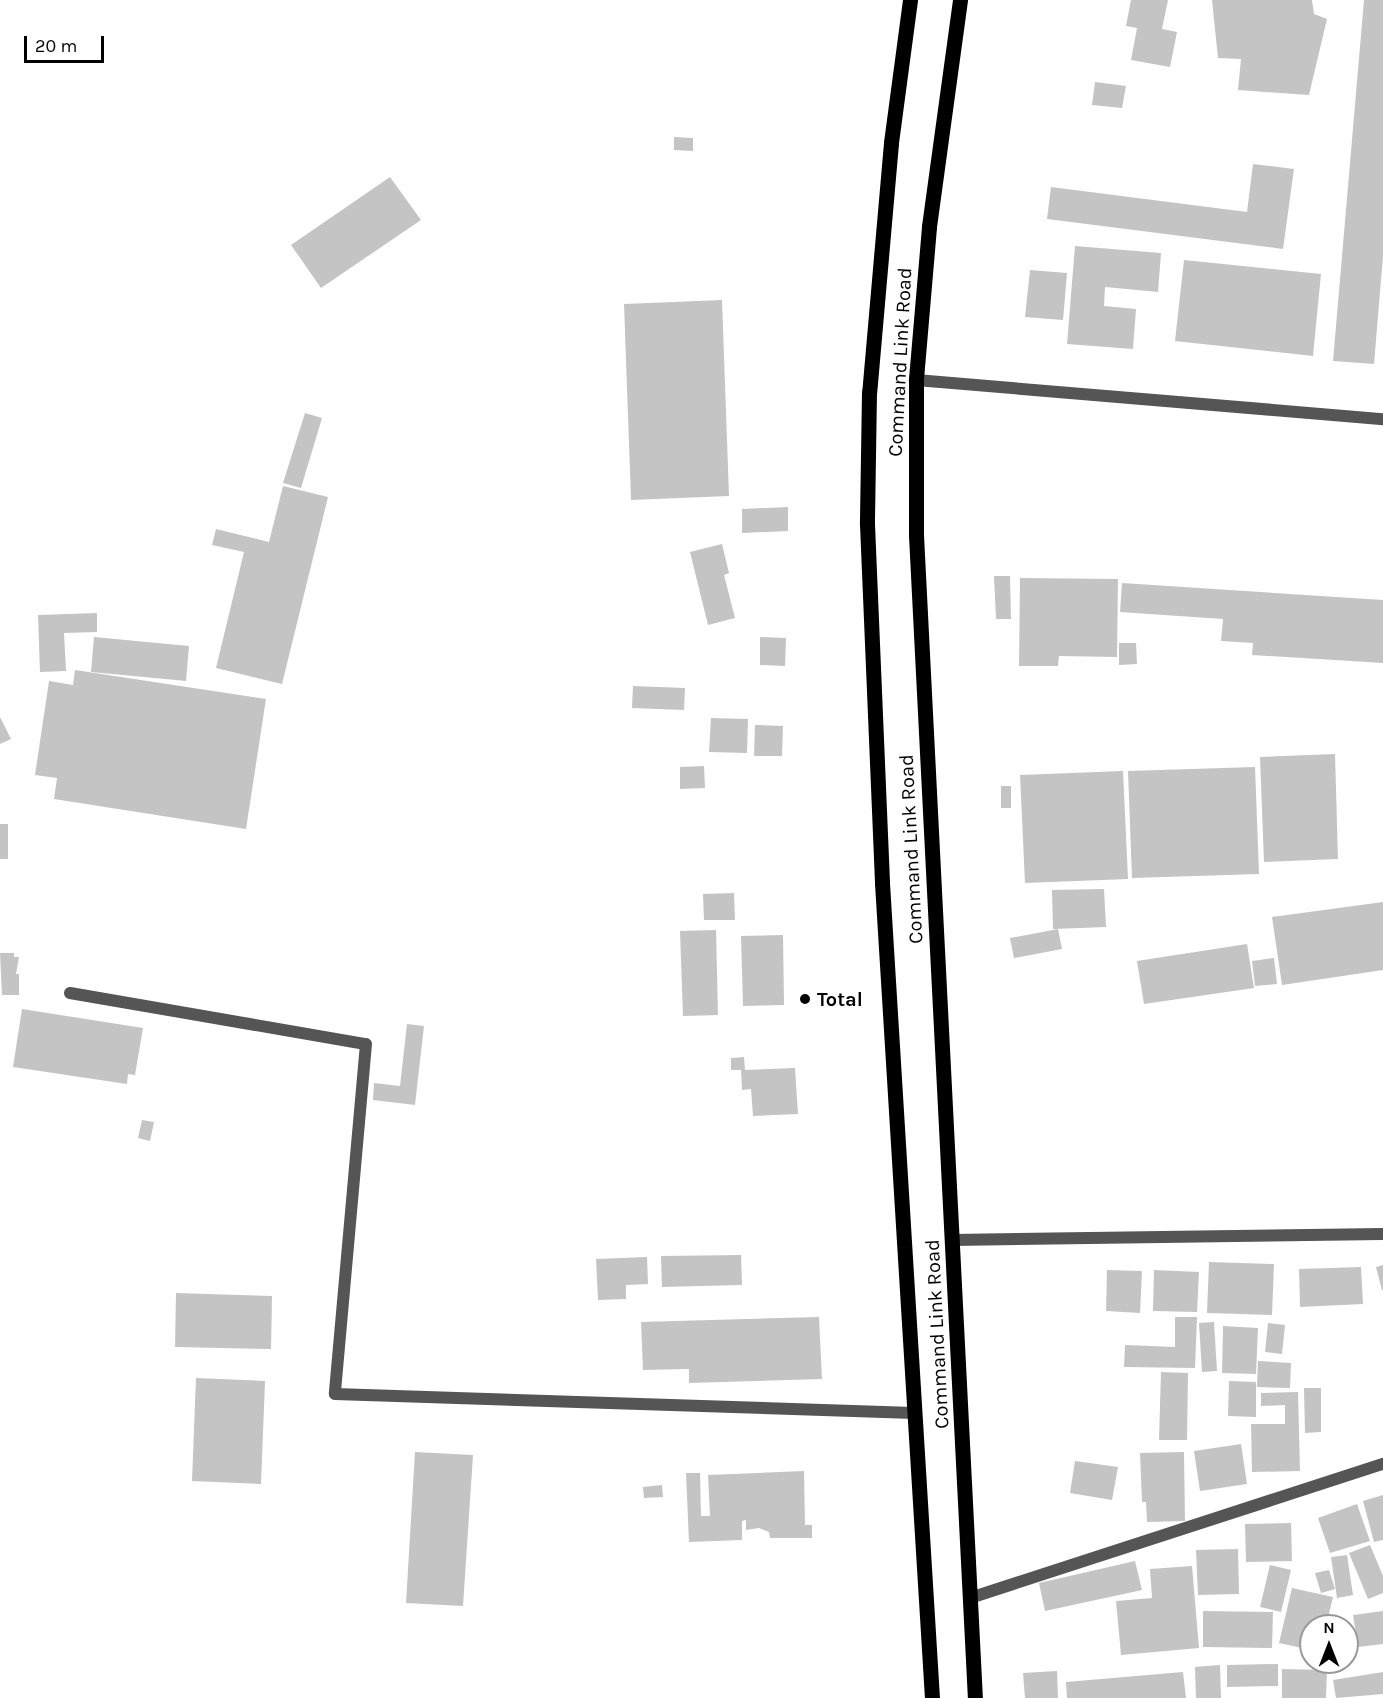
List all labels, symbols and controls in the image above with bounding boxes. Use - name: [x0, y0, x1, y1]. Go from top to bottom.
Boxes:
- scale bar: [27, 24, 106, 62]
- text: 20 m: [35, 35, 77, 57]
- street label: Command Link Road: [883, 267, 917, 457]
- street label: Command Link Road: [894, 754, 928, 944]
- place label: Total: [817, 987, 863, 1011]
- marker: Total: [798, 992, 812, 1006]
- street label: Command Link Road: [920, 1239, 954, 1429]
- north arrow: [1299, 1614, 1359, 1674]
- text: N: [1323, 1618, 1335, 1637]

